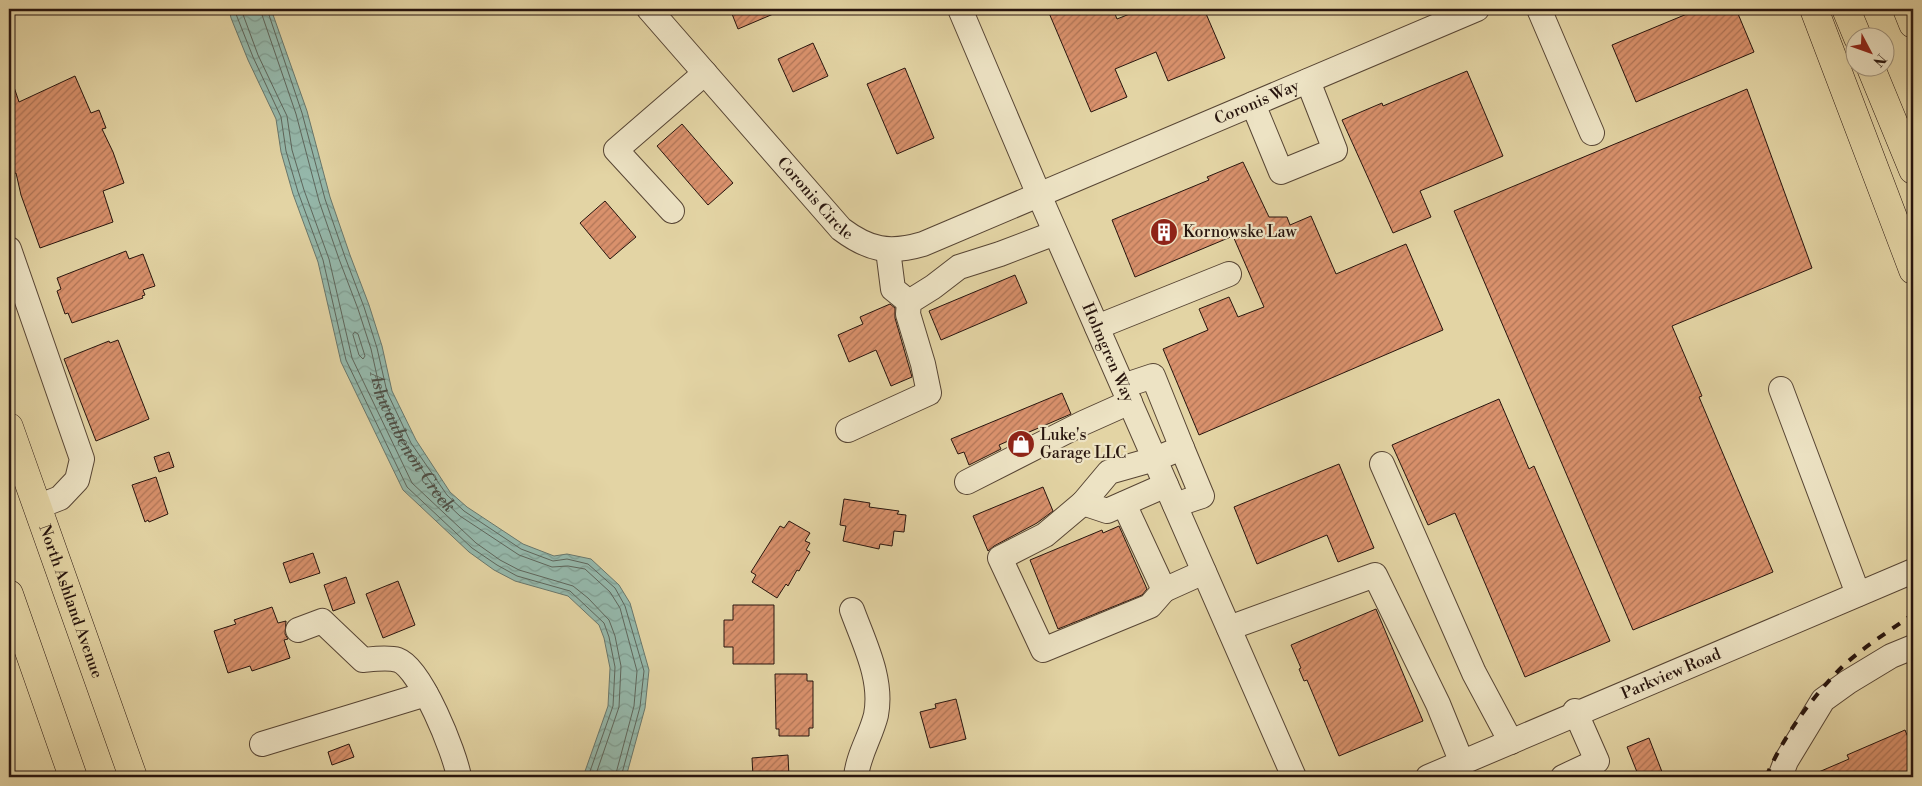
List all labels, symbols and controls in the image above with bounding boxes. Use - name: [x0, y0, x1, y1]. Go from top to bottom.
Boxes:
- north arrow: [1844, 28, 1894, 78]
- text: N: [1869, 50, 1889, 70]
- street label: Coronis Way: [1211, 76, 1302, 129]
- street label: Coronis Circle: [773, 153, 857, 244]
- building icon: Kornowske Law: [1149, 217, 1179, 247]
- place label: Kornowske Law: [1183, 222, 1297, 242]
- street label: Holmgren Way: [1078, 300, 1139, 405]
- water label: Ashwaubenon Creek: [365, 368, 460, 517]
- place label: Luke's Garage LLC: [1040, 425, 1126, 463]
- shop icon: Luke's Garage LLC: [1006, 429, 1036, 459]
- street label: North Ashland Avenue: [34, 522, 107, 681]
- street label: Parkview Road: [1618, 644, 1724, 704]

